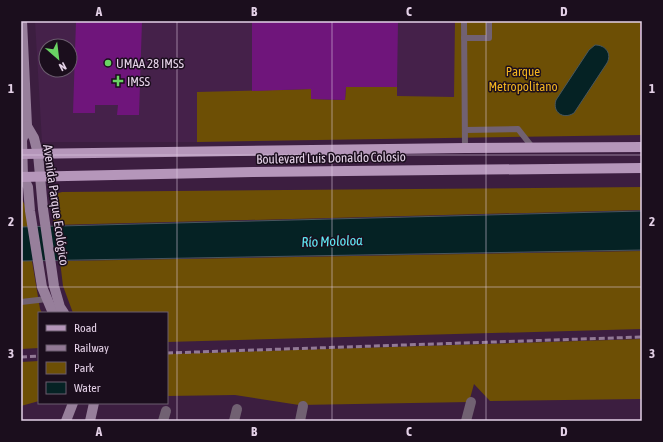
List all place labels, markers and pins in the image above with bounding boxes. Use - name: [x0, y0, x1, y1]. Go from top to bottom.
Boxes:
- place label: UMAA 28 IMSS: [116, 56, 184, 71]
- marker: UMAA 28 IMSS: [103, 58, 113, 68]
- place label: IMSS: [127, 74, 150, 89]
- marker: IMSS: [112, 75, 124, 87]

